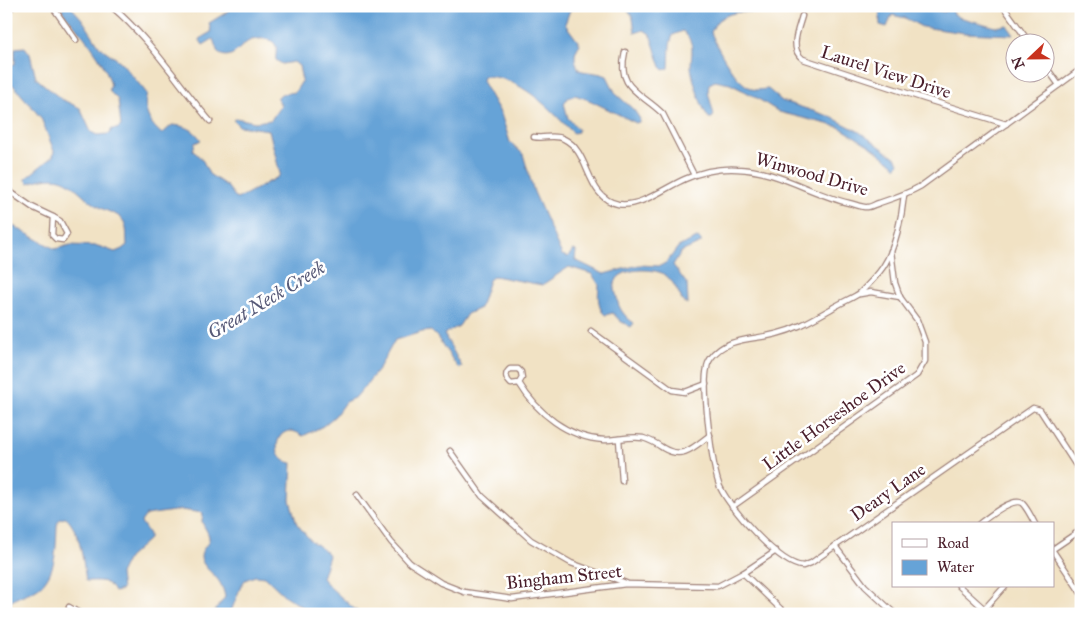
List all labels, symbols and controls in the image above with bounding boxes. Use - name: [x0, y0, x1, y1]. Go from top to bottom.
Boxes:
- north arrow: [1004, 32, 1054, 82]
- street label: Laurel View Drive: [818, 41, 954, 103]
- text: N: [1008, 54, 1029, 71]
- street label: Winwood Drive: [753, 147, 871, 201]
- water label: Great Neck Creek: [203, 256, 329, 344]
- street label: Little Horseshoe Drive: [758, 357, 910, 475]
- street label: Deary Lane: [846, 458, 930, 526]
- legend: [892, 522, 1054, 588]
- text: Road: [937, 534, 969, 552]
- text: Water: [937, 558, 974, 576]
- street label: Bingham Street: [505, 560, 624, 595]

